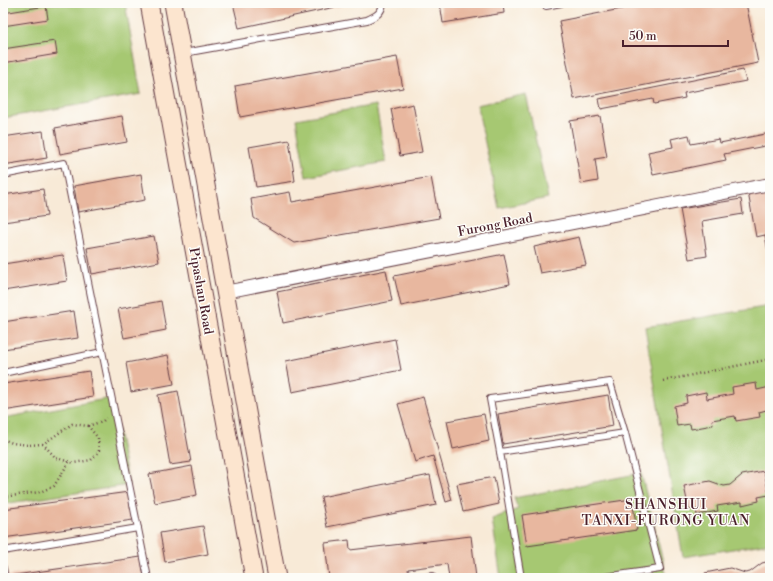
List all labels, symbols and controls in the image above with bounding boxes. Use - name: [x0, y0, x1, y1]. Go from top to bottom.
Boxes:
- scale bar: [623, 22, 728, 48]
- text: 50 m: [629, 29, 657, 44]
- street label: Furong Road: [456, 210, 535, 240]
- street label: Pipashan Road: [186, 247, 217, 336]
- district label: SHANSHUI TANXI-FURONG YUAN: [581, 496, 751, 530]

